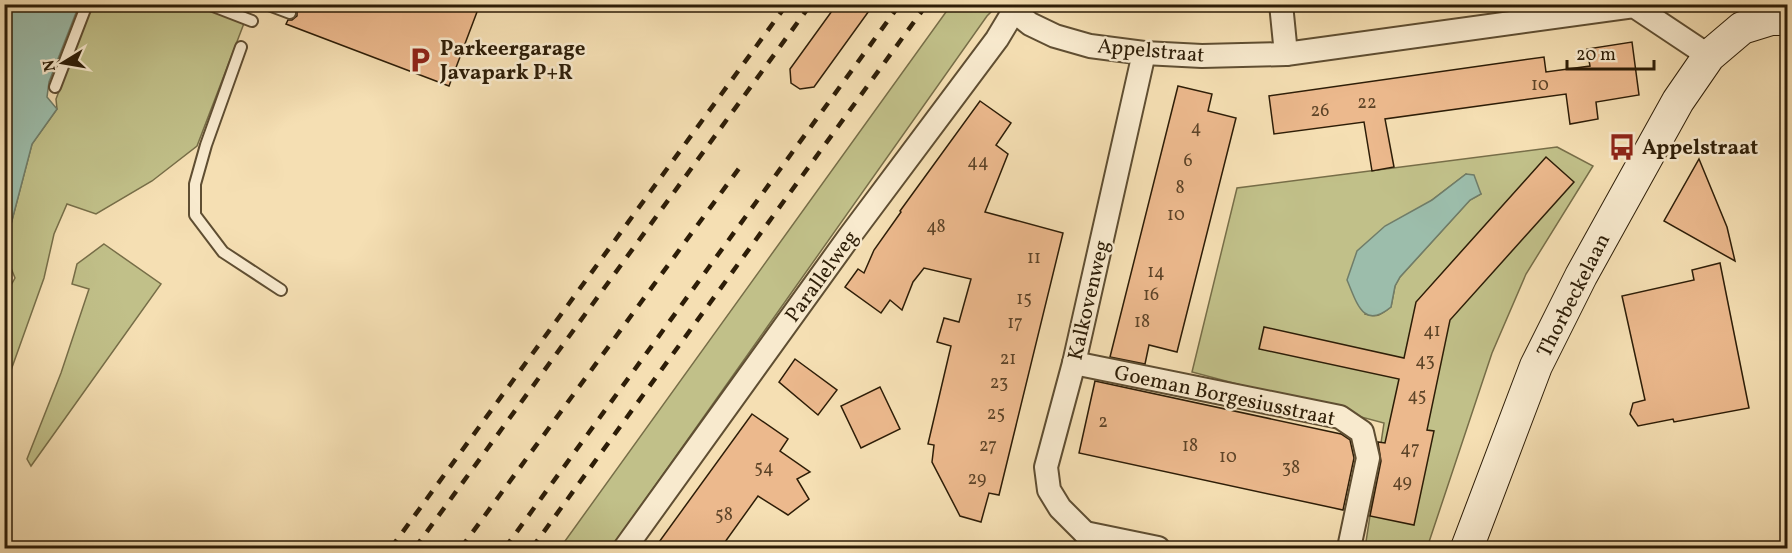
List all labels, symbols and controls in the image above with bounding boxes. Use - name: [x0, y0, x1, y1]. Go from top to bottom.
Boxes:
- street label: Appelstraat: [1096, 32, 1206, 71]
- north arrow: [33, 33, 93, 93]
- scale bar: [1567, 33, 1654, 71]
- place label: Parkeergarage Javapark P+R: [439, 35, 585, 88]
- text: 20 m: [1576, 43, 1616, 68]
- parking icon: Parkeergarage Javapark P+R: [405, 45, 435, 75]
- text: N: [38, 57, 62, 73]
- house number: 10: [1531, 73, 1549, 98]
- house number: 22: [1357, 91, 1377, 116]
- house number: 26: [1311, 99, 1329, 124]
- house number: 4: [1191, 116, 1201, 141]
- bus stop icon: Appelstraat: [1607, 132, 1637, 162]
- place label: Appelstraat: [1642, 134, 1758, 163]
- house number: 6: [1183, 149, 1193, 174]
- house number: 44: [967, 150, 989, 175]
- house number: 8: [1175, 176, 1185, 201]
- house number: 10: [1167, 203, 1185, 228]
- house number: 48: [926, 215, 946, 240]
- street label: Parallelweg: [779, 225, 866, 329]
- street label: Thorbeckelaan: [1531, 229, 1618, 363]
- street label: Kalkovenweg: [1062, 237, 1117, 363]
- house number: 11: [1027, 246, 1041, 271]
- house number: 14: [1147, 260, 1165, 285]
- house number: 16: [1143, 283, 1159, 308]
- house number: 15: [1016, 287, 1032, 312]
- house number: 18: [1134, 310, 1150, 335]
- house number: 17: [1007, 311, 1023, 336]
- house number: 41: [1423, 319, 1441, 344]
- house number: 21: [1000, 347, 1016, 372]
- house number: 43: [1415, 349, 1435, 374]
- street label: Goeman Borgesiusstraat: [1111, 359, 1338, 434]
- house number: 23: [990, 371, 1008, 396]
- house number: 45: [1408, 384, 1426, 409]
- house number: 25: [987, 402, 1005, 427]
- house number: 2: [1098, 410, 1108, 435]
- house number: 27: [979, 434, 997, 459]
- house number: 18: [1182, 434, 1198, 459]
- house number: 47: [1400, 437, 1420, 462]
- house number: 10: [1219, 445, 1237, 470]
- house number: 54: [754, 456, 774, 481]
- house number: 38: [1282, 456, 1300, 481]
- house number: 29: [968, 467, 986, 492]
- house number: 49: [1392, 470, 1412, 495]
- house number: 58: [715, 503, 733, 528]

